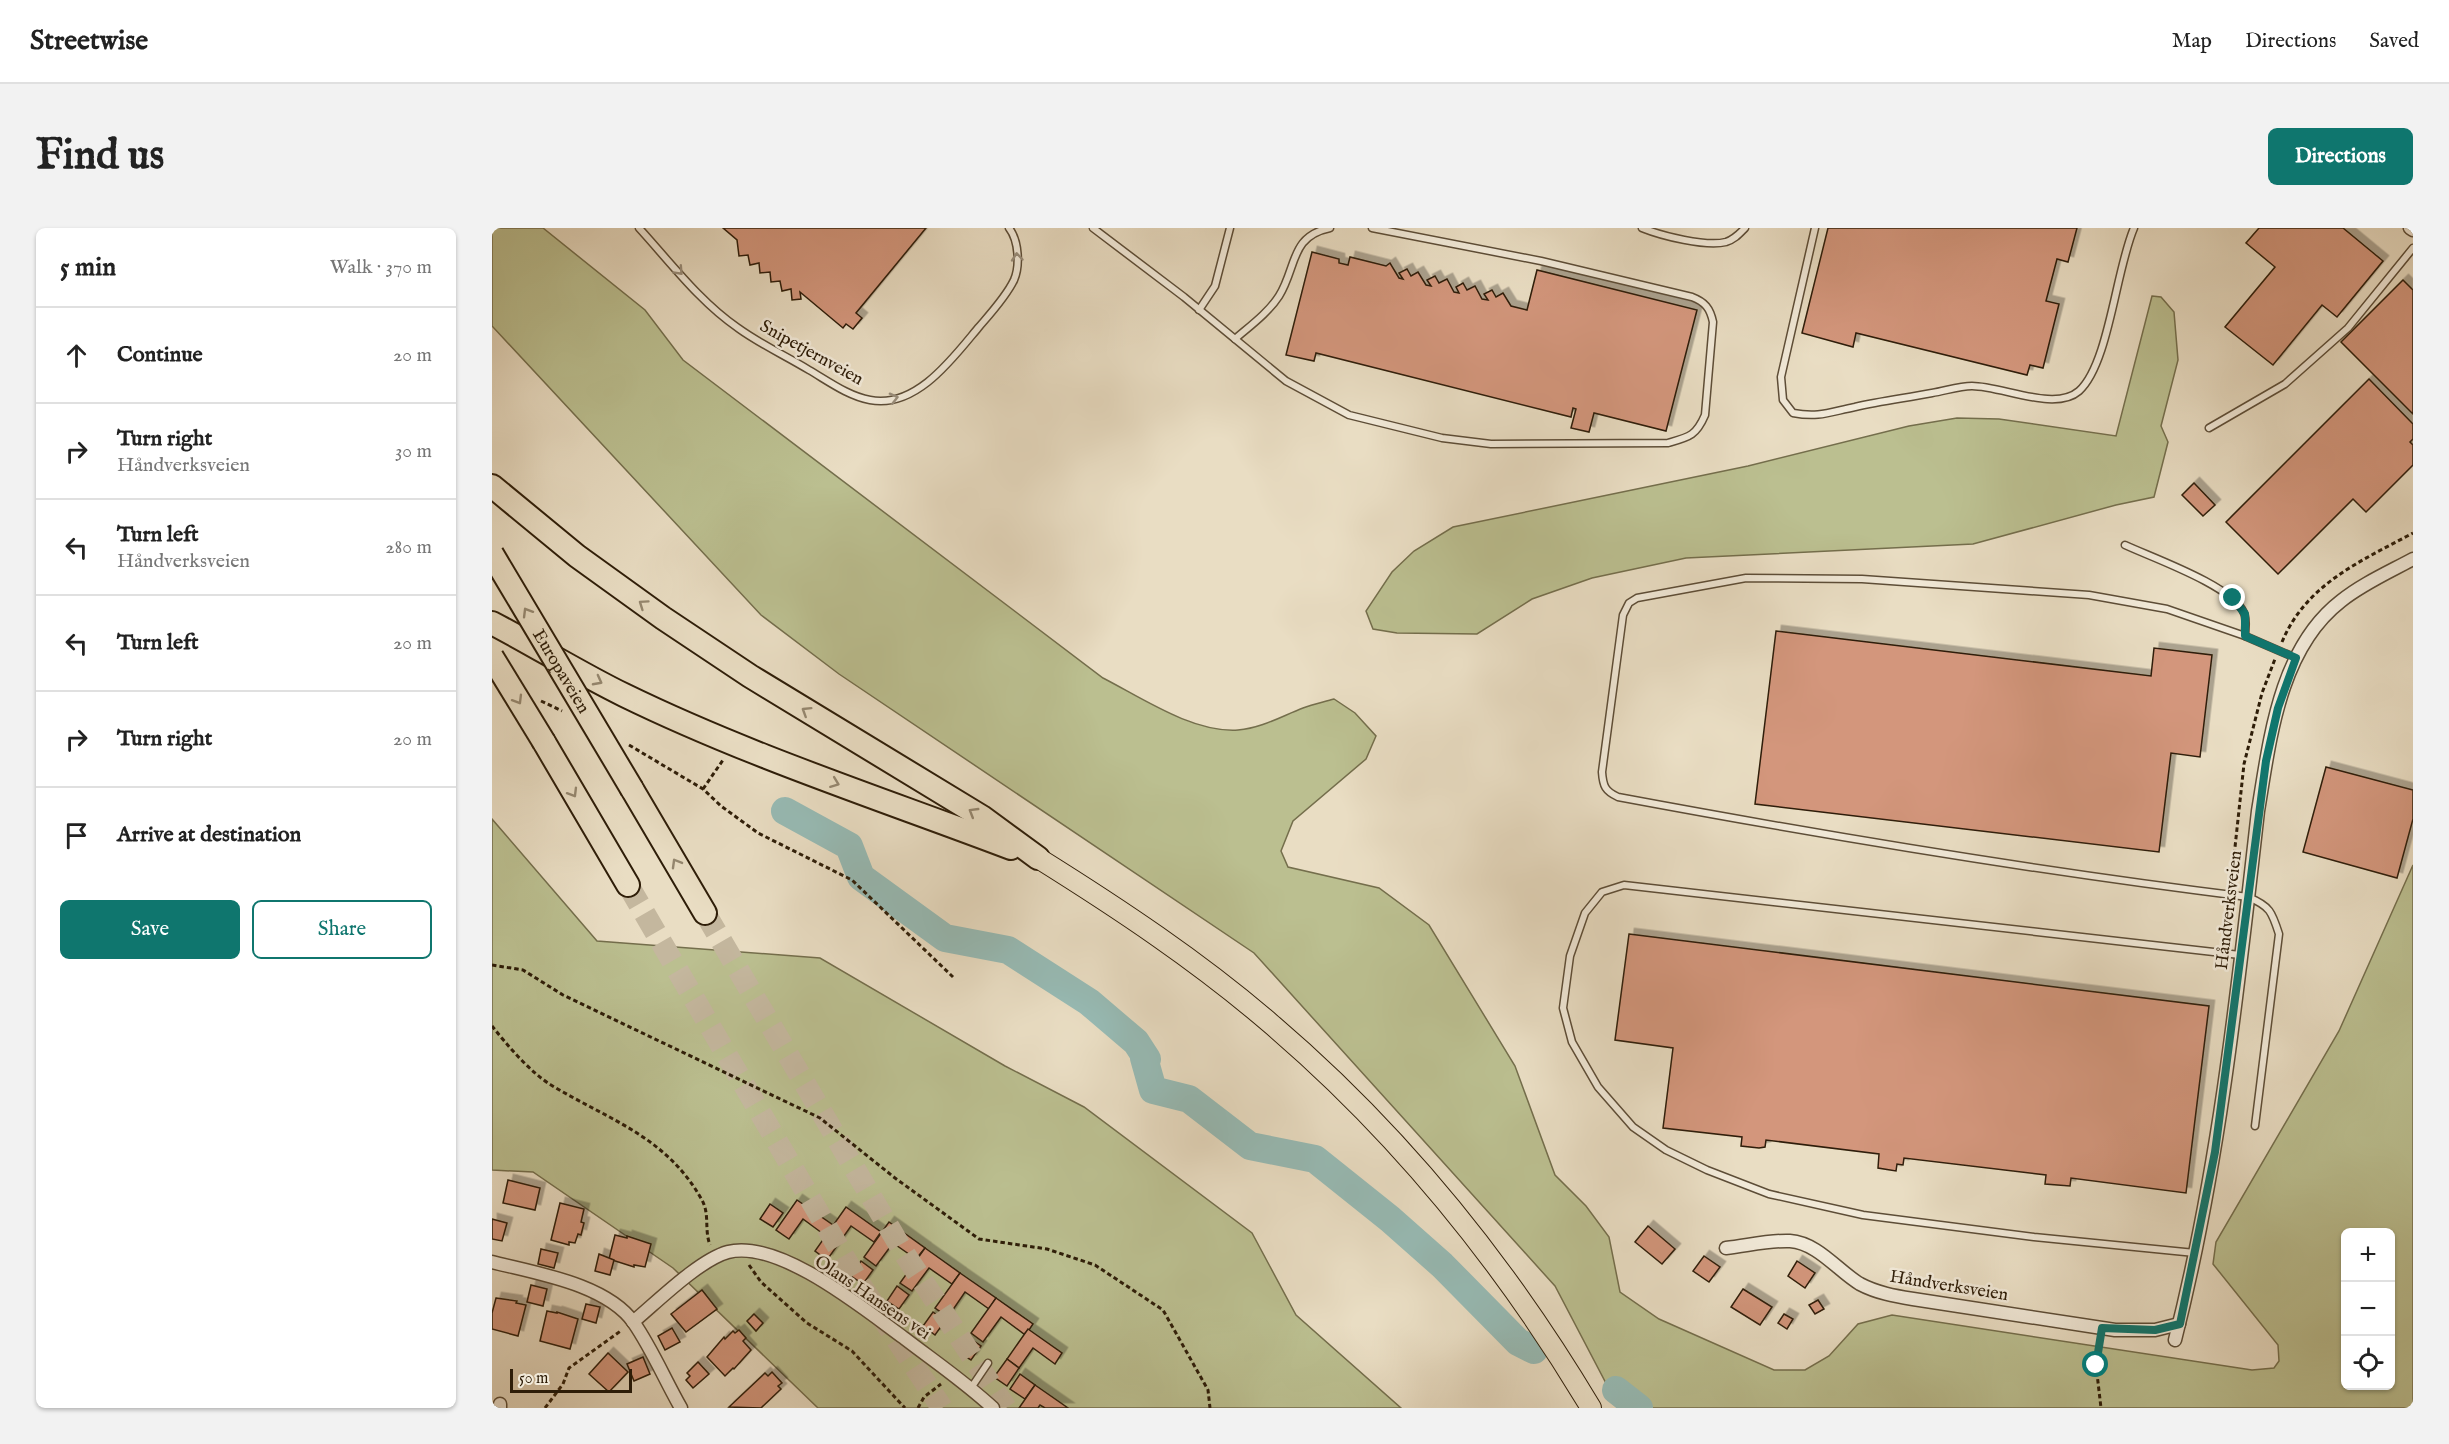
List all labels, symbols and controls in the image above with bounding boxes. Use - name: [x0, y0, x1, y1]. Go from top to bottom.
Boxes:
- text: Streetwise: [30, 24, 148, 59]
- text: Map: [2172, 28, 2212, 55]
- text: Directions: [2245, 28, 2336, 55]
- text: Saved: [2369, 28, 2419, 55]
- button: Directions: [2268, 128, 2413, 185]
- text: Find us: [36, 130, 164, 183]
- text: 5 min: [60, 251, 116, 284]
- one-way arrow: [1011, 253, 1024, 262]
- text: Walk · 370 m: [330, 255, 432, 280]
- one-way arrow: [671, 264, 682, 275]
- street label: Snipetjernveien: [755, 315, 868, 391]
- icon: ahead: [60, 339, 93, 372]
- text: Continue: [117, 341, 203, 369]
- text: 20 m: [393, 343, 432, 368]
- one-way arrow: [889, 392, 899, 405]
- text: Turn right: [117, 425, 212, 453]
- icon: right: [60, 435, 93, 468]
- text: 30 m: [395, 439, 432, 464]
- text: Håndverksveien: [117, 453, 250, 478]
- text: Turn left: [117, 521, 199, 549]
- icon: left: [60, 531, 93, 564]
- text: 280 m: [385, 535, 432, 560]
- text: Håndverksveien: [117, 549, 250, 574]
- route end: [2219, 584, 2245, 610]
- one-way arrow: [638, 600, 649, 611]
- one-way arrow: [522, 608, 534, 618]
- street label: Europaveien: [526, 625, 595, 718]
- icon: left: [60, 627, 93, 660]
- text: Turn left: [117, 629, 199, 657]
- text: 20 m: [393, 631, 432, 656]
- one-way arrow: [592, 674, 603, 685]
- one-way arrow: [510, 694, 522, 704]
- one-way arrow: [802, 706, 812, 718]
- icon: right: [60, 723, 93, 756]
- text: Turn right: [117, 725, 212, 753]
- text: 20 m: [393, 727, 432, 752]
- one-way arrow: [829, 776, 840, 788]
- one-way arrow: [566, 787, 578, 797]
- one-way arrow: [969, 807, 979, 819]
- icon: arrive: [60, 819, 93, 852]
- text: Arrive at destination: [117, 821, 301, 849]
- street label: Håndverksveien: [2211, 849, 2248, 971]
- one-way arrow: [671, 859, 683, 869]
- button: Save: [60, 900, 240, 959]
- button: Share: [252, 900, 432, 959]
- map controls: [2341, 1228, 2395, 1390]
- button: +: [2341, 1228, 2395, 1282]
- street label: Olaus Hansens vei: [810, 1251, 935, 1346]
- street label: Håndverksveien: [1888, 1266, 2010, 1307]
- button: −: [2341, 1282, 2395, 1336]
- button: locate: [2341, 1336, 2395, 1390]
- route start: [2082, 1351, 2108, 1377]
- scale bar: [510, 1366, 632, 1394]
- text: 50 m: [519, 1369, 548, 1389]

